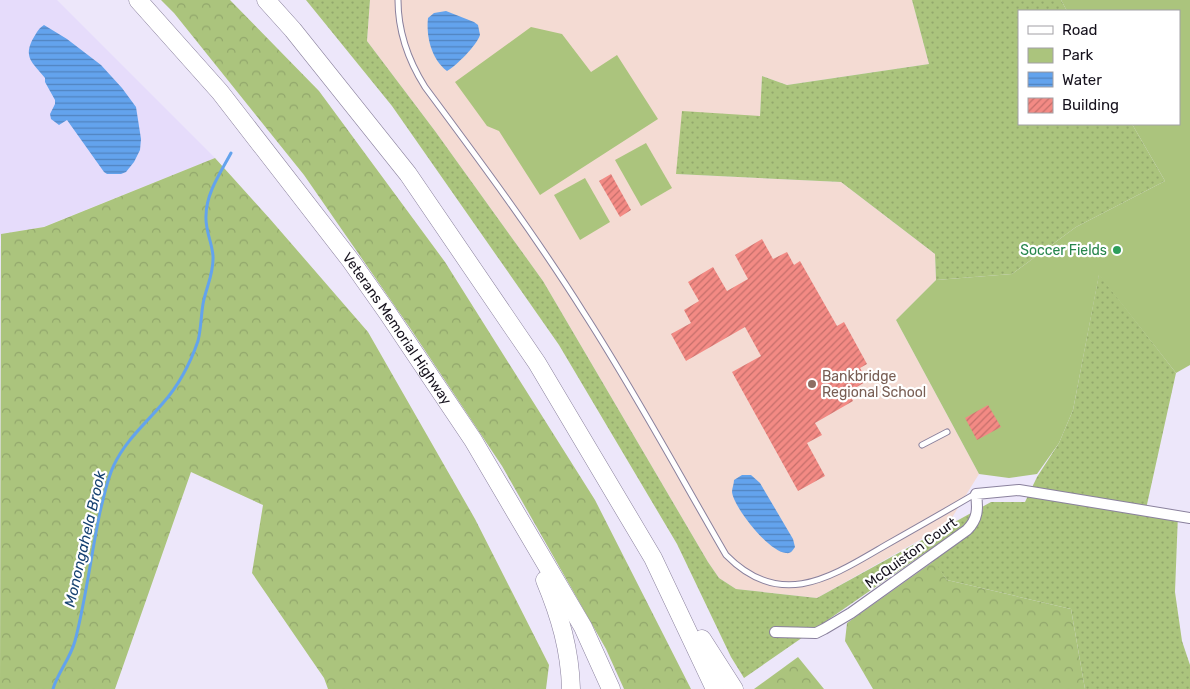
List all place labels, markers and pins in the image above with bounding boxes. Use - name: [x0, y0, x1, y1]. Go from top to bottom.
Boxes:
- place label: Soccer Fields: [1020, 242, 1107, 259]
- marker: Soccer Fields: [1111, 244, 1123, 256]
- place label: Bankbridge Regional School: [822, 368, 926, 401]
- marker: Bankbridge Regional School: [806, 378, 818, 390]

